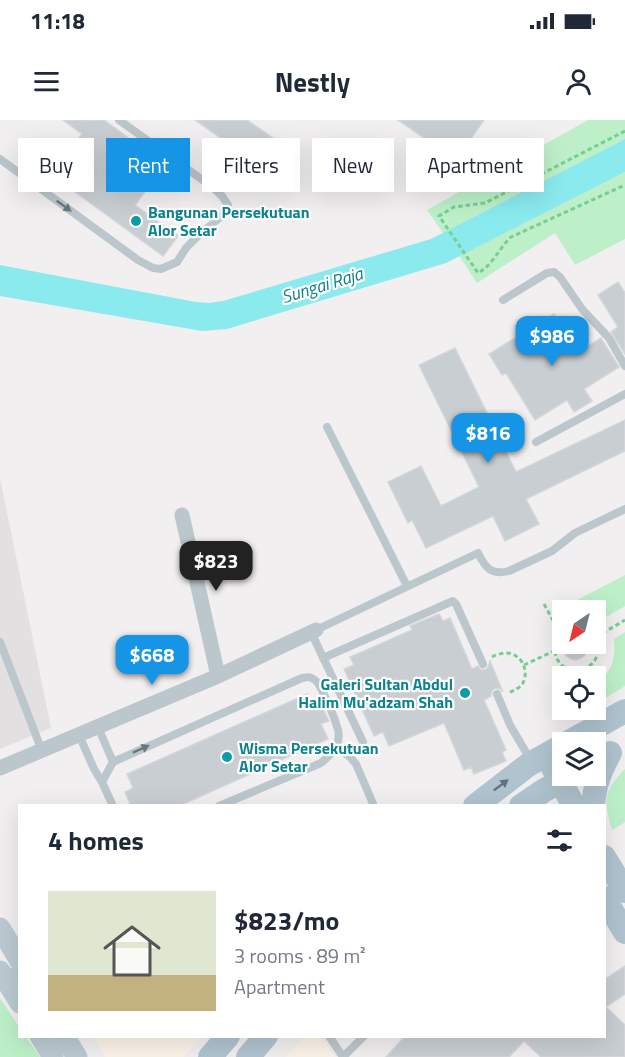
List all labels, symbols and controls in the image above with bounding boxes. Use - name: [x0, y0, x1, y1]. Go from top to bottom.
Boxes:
- text: 11:18: [30, 4, 85, 38]
- text: Nestly: [275, 61, 350, 102]
- icon: menu: [30, 65, 63, 98]
- icon: person: [562, 65, 595, 98]
- chip: Buy: [18, 138, 94, 192]
- chip: Rent: [106, 138, 190, 192]
- chip: Filters: [202, 138, 300, 192]
- chip: New: [312, 138, 394, 192]
- chip: Apartment: [406, 138, 544, 192]
- one-way arrow: [55, 200, 71, 212]
- place label: Bangunan Persekutuan Alor Setar: [148, 200, 310, 242]
- marker: Bangunan Persekutuan Alor Setar: [129, 214, 143, 228]
- water label: Sungai Raja: [278, 260, 367, 310]
- pin: $986: [516, 316, 588, 367]
- text: $986: [530, 320, 574, 351]
- pin: $816: [452, 413, 524, 464]
- text: $816: [466, 417, 510, 448]
- pin: $823: [180, 541, 252, 592]
- text: $823: [194, 545, 238, 576]
- north arrow: [552, 600, 606, 654]
- map controls: [552, 600, 606, 786]
- pin: $668: [116, 635, 188, 686]
- text: $668: [130, 639, 174, 670]
- button: locate: [552, 666, 606, 720]
- place label: Galeri Sultan Abdul Halim Mu'adzam Shah: [298, 672, 453, 714]
- marker: Galeri Sultan Abdul Halim Mu'adzam Shah: [458, 686, 472, 700]
- button: layers: [552, 732, 606, 786]
- place label: Wisma Persekutuan Alor Setar: [239, 736, 379, 778]
- one-way arrow: [133, 744, 151, 754]
- marker: Wisma Persekutuan Alor Setar: [220, 750, 234, 764]
- one-way arrow: [494, 780, 509, 792]
- text: 4 homes: [48, 821, 144, 860]
- icon: filters: [543, 824, 576, 857]
- text: $823/mo: [234, 901, 339, 940]
- icon: home: [96, 915, 168, 987]
- text: 3 rooms · 89 m²: [234, 940, 366, 971]
- text: Apartment: [234, 971, 325, 1002]

